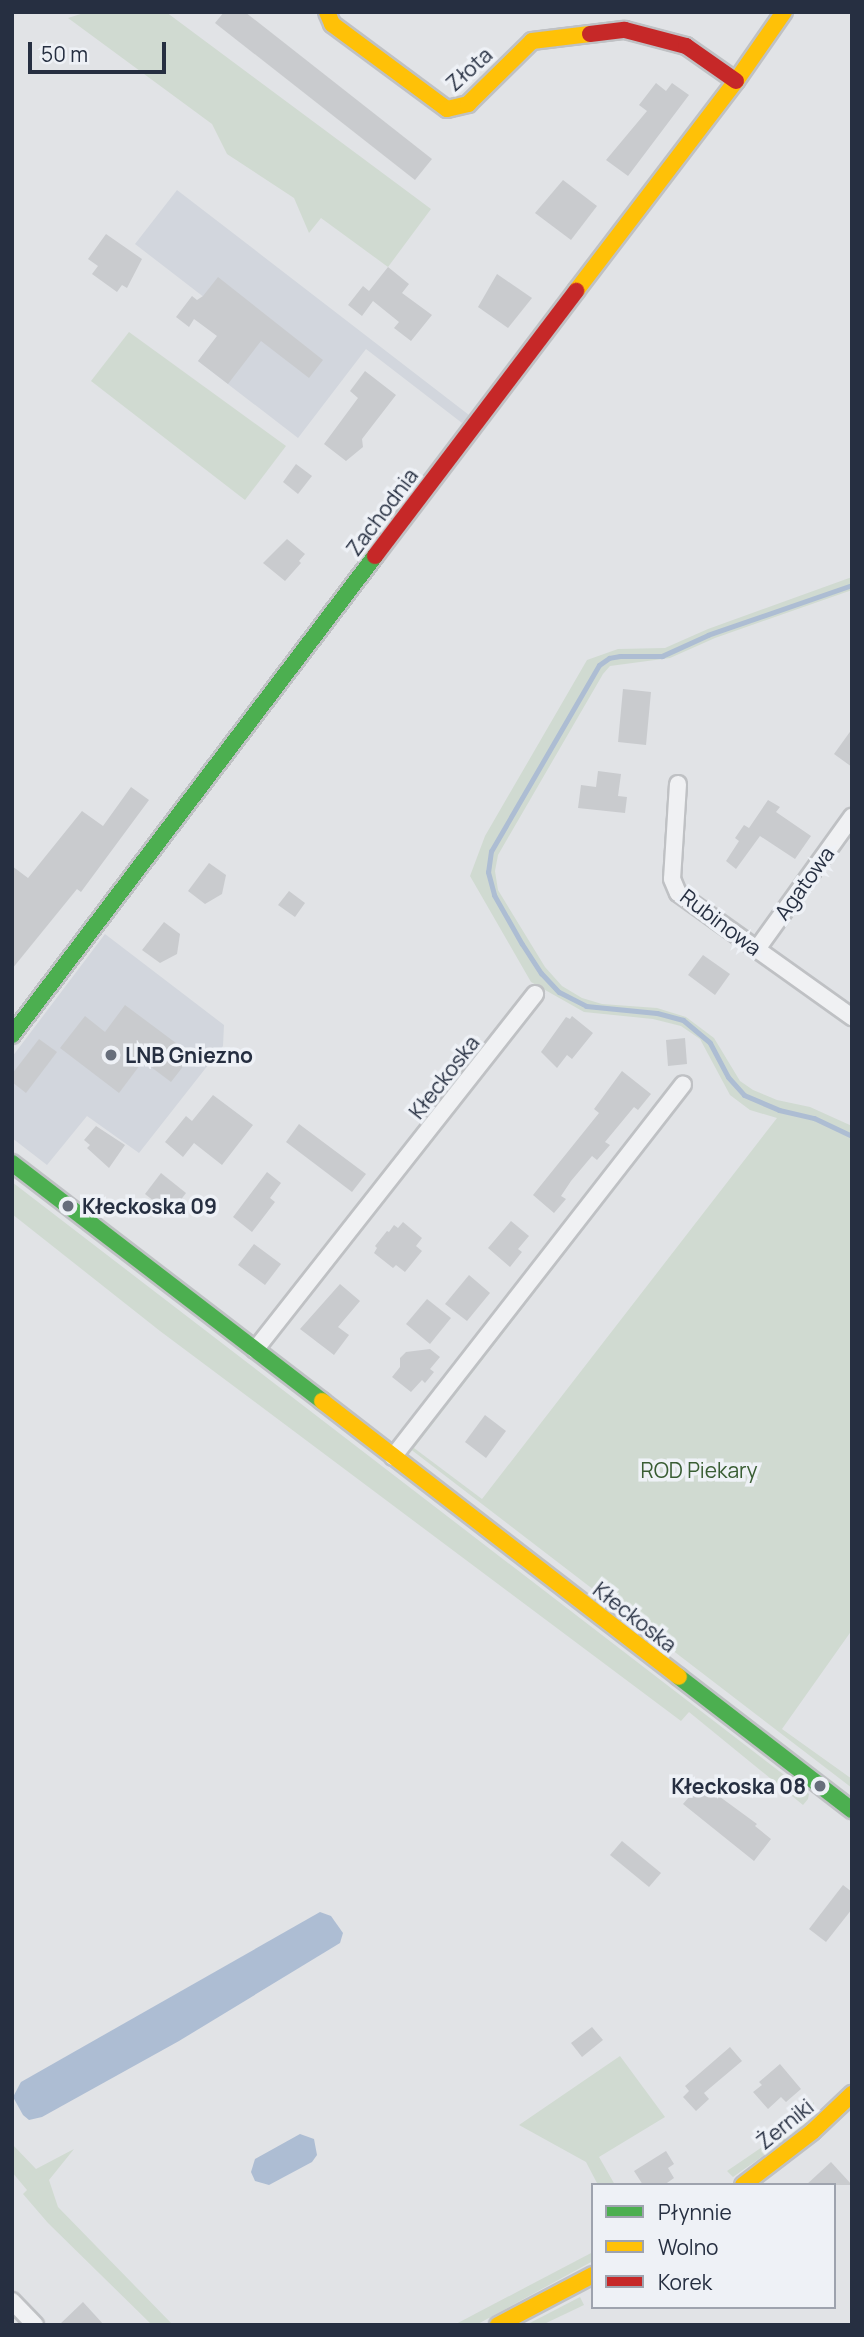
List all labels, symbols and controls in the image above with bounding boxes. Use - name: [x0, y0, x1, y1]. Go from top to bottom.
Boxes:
- scale bar: [32, 28, 170, 72]
- text: 50 m: [41, 40, 88, 68]
- street label: Złota: [441, 42, 497, 96]
- street label: Zachodnia: [341, 463, 423, 561]
- street label: Agatowa: [769, 841, 839, 925]
- street label: Rubinowa: [676, 883, 766, 961]
- street label: Kłeckoska: [404, 1030, 484, 1124]
- place label: LNB Gniezno: [125, 1042, 253, 1068]
- marker: LNB Gniezno: [103, 1047, 119, 1063]
- place label: Kłeckoska 09: [82, 1193, 217, 1219]
- marker: Kłeckoska 09: [60, 1198, 76, 1214]
- park label: ROD Piekary: [640, 1457, 758, 1483]
- street label: Kłeckoska: [588, 1577, 682, 1657]
- place label: Kłeckoska 08: [671, 1773, 806, 1799]
- marker: Kłeckoska 08: [812, 1778, 828, 1794]
- street label: Żerniki: [752, 2094, 818, 2154]
- legend: [591, 2183, 836, 2309]
- text: Płynnie: [658, 2198, 732, 2226]
- text: Wolno: [658, 2233, 719, 2261]
- text: Korek: [658, 2268, 712, 2296]

